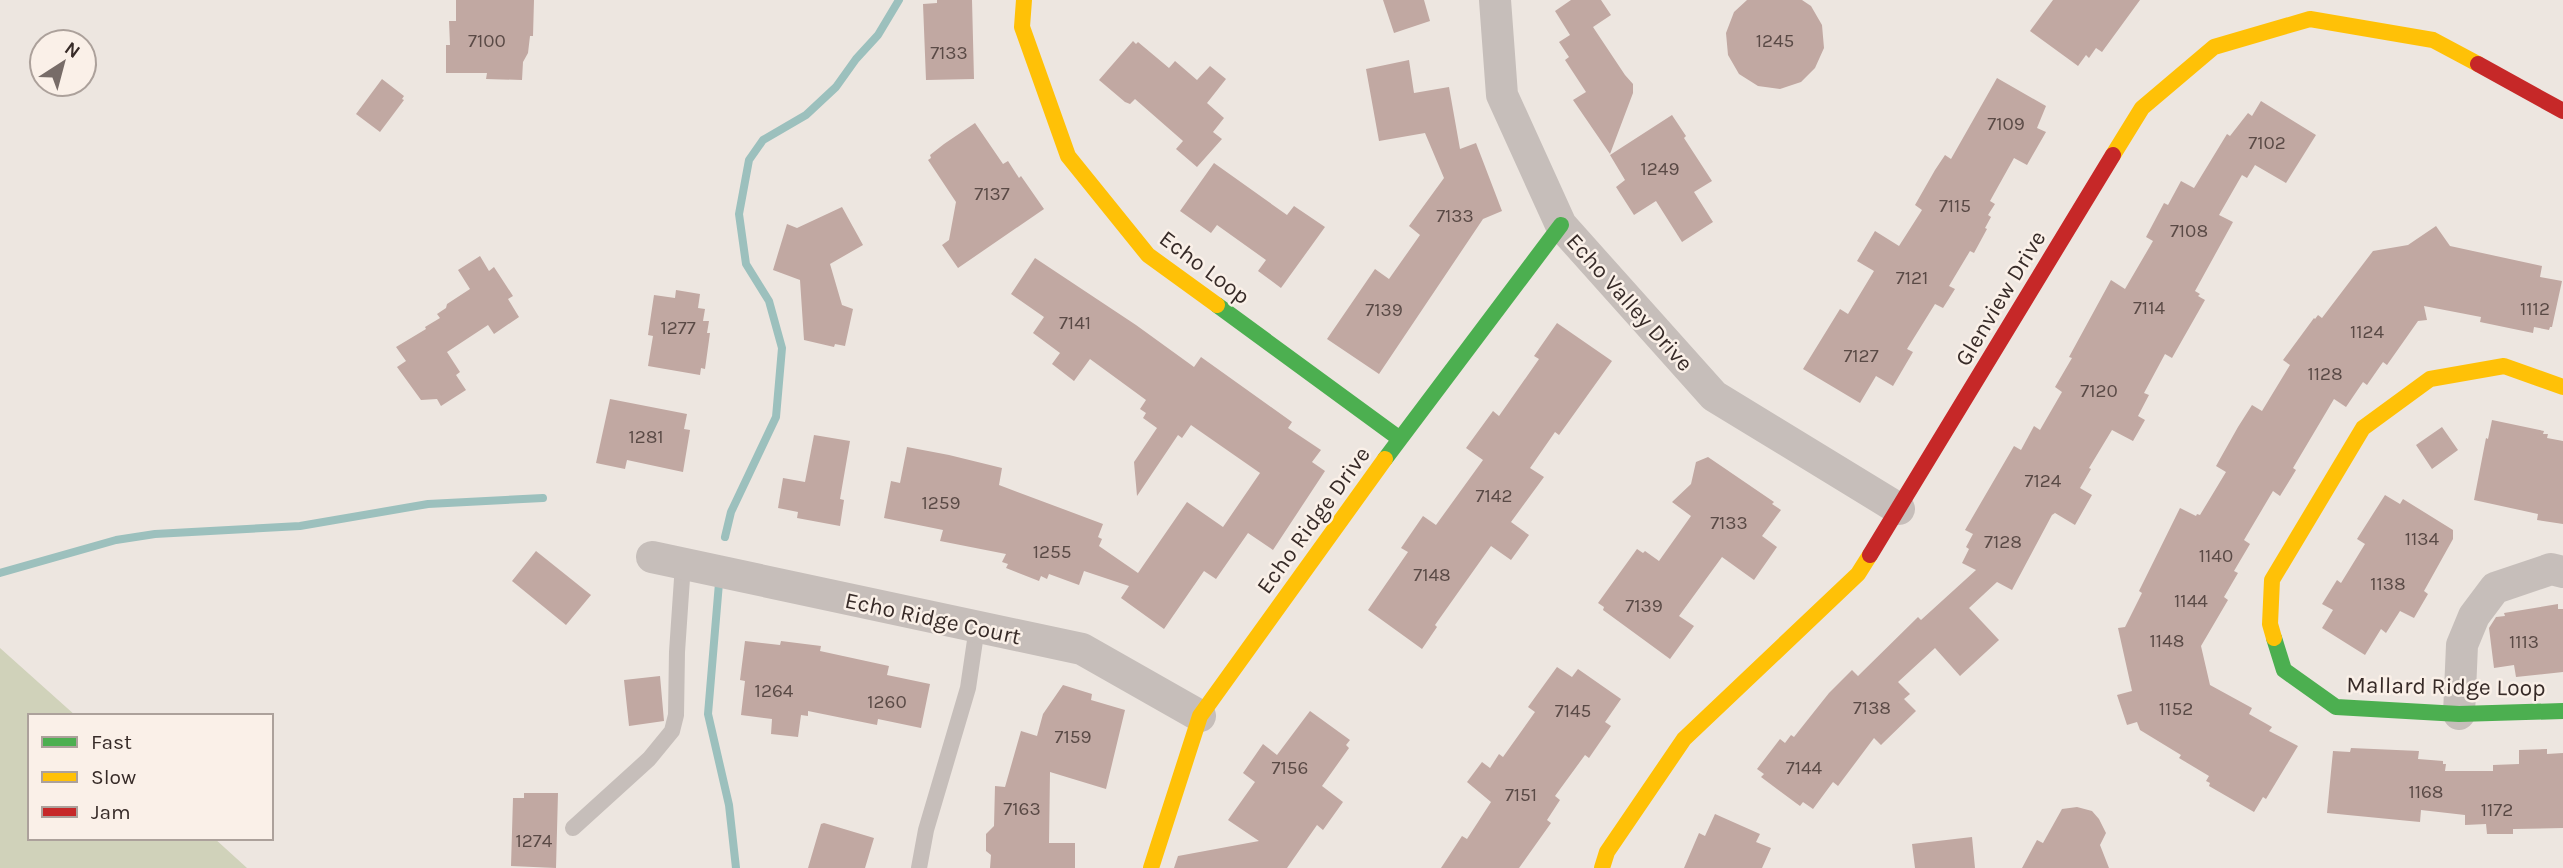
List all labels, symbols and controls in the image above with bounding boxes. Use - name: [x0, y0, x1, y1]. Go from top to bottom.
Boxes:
- north arrow: [28, 28, 98, 98]
- house number: 7100: [468, 30, 506, 52]
- house number: 1245: [1756, 30, 1794, 52]
- text: N: [60, 37, 84, 63]
- house number: 7133: [930, 42, 968, 64]
- house number: 7109: [1987, 113, 2025, 135]
- house number: 7102: [2248, 132, 2286, 154]
- house number: 1249: [1641, 158, 1679, 180]
- house number: 7137: [974, 183, 1010, 205]
- house number: 7115: [1939, 195, 1971, 217]
- house number: 7133: [1436, 205, 1474, 227]
- house number: 7108: [2170, 220, 2208, 242]
- street label: Echo Loop: [1154, 225, 1255, 310]
- street label: Glenview Drive: [1949, 226, 2051, 371]
- street label: Echo Valley Drive: [1561, 228, 1699, 377]
- house number: 7121: [1896, 267, 1928, 289]
- house number: 7114: [2133, 297, 2165, 319]
- house number: 1112: [2520, 298, 2550, 320]
- house number: 7139: [1365, 299, 1403, 321]
- house number: 7141: [1059, 312, 1091, 334]
- house number: 1277: [660, 317, 696, 339]
- house number: 1124: [2350, 321, 2384, 343]
- house number: 7127: [1843, 345, 1879, 367]
- house number: 1128: [2307, 363, 2343, 385]
- house number: 7120: [2080, 380, 2118, 402]
- house number: 1281: [628, 426, 664, 448]
- street label: Echo Ridge Drive: [1251, 441, 1376, 599]
- house number: 7124: [2025, 470, 2062, 492]
- house number: 7142: [1476, 485, 1512, 507]
- house number: 1259: [921, 492, 961, 514]
- house number: 7133: [1710, 512, 1748, 534]
- house number: 1134: [2405, 528, 2440, 550]
- house number: 7128: [1984, 531, 2022, 553]
- house number: 1255: [1033, 541, 1071, 563]
- house number: 1140: [2199, 545, 2233, 567]
- house number: 7148: [1413, 564, 1451, 586]
- house number: 1138: [2370, 573, 2406, 595]
- street label: Echo Ridge Court: [842, 587, 1024, 650]
- house number: 1144: [2174, 590, 2208, 612]
- house number: 7139: [1625, 595, 1663, 617]
- house number: 1148: [2150, 630, 2184, 652]
- house number: 1113: [2509, 631, 2539, 653]
- street label: Mallard Ridge Loop: [2346, 671, 2546, 702]
- house number: 1264: [755, 680, 794, 702]
- house number: 1260: [867, 691, 907, 713]
- house number: 7138: [1853, 697, 1891, 719]
- house number: 1152: [2159, 698, 2193, 720]
- house number: 7145: [1555, 700, 1591, 722]
- legend: [28, 714, 273, 840]
- house number: 7159: [1055, 726, 1091, 748]
- text: Fast: [91, 730, 132, 754]
- house number: 7156: [1272, 757, 1308, 779]
- house number: 7144: [1786, 757, 1823, 779]
- text: Slow: [91, 765, 136, 789]
- house number: 1168: [2408, 781, 2444, 803]
- house number: 7151: [1505, 784, 1537, 806]
- house number: 7163: [1003, 798, 1041, 820]
- house number: 1172: [2481, 799, 2513, 821]
- text: Jam: [91, 800, 131, 824]
- house number: 1274: [516, 830, 553, 852]

